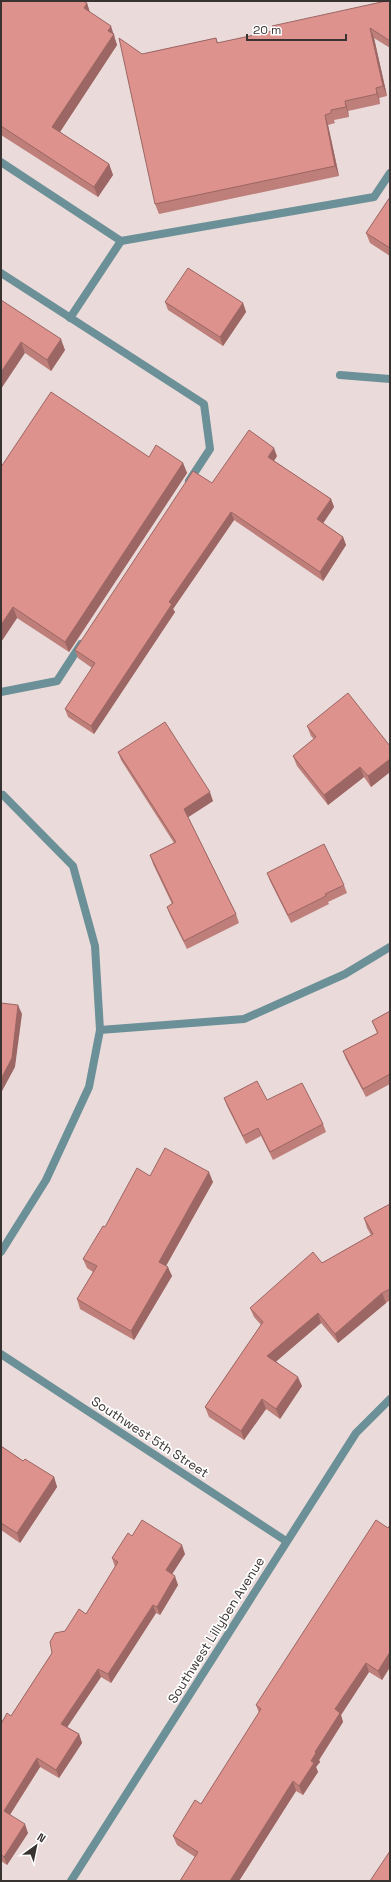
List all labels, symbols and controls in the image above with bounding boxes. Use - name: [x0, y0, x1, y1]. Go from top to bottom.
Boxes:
- scale bar: [247, 16, 346, 42]
- text: 20 m: [253, 22, 281, 38]
- street label: Southwest 5th Street: [88, 1393, 212, 1481]
- street label: Southwest Lillyben Avenue: [164, 1554, 268, 1706]
- north arrow: [16, 1826, 56, 1866]
- text: N: [35, 1830, 48, 1845]

